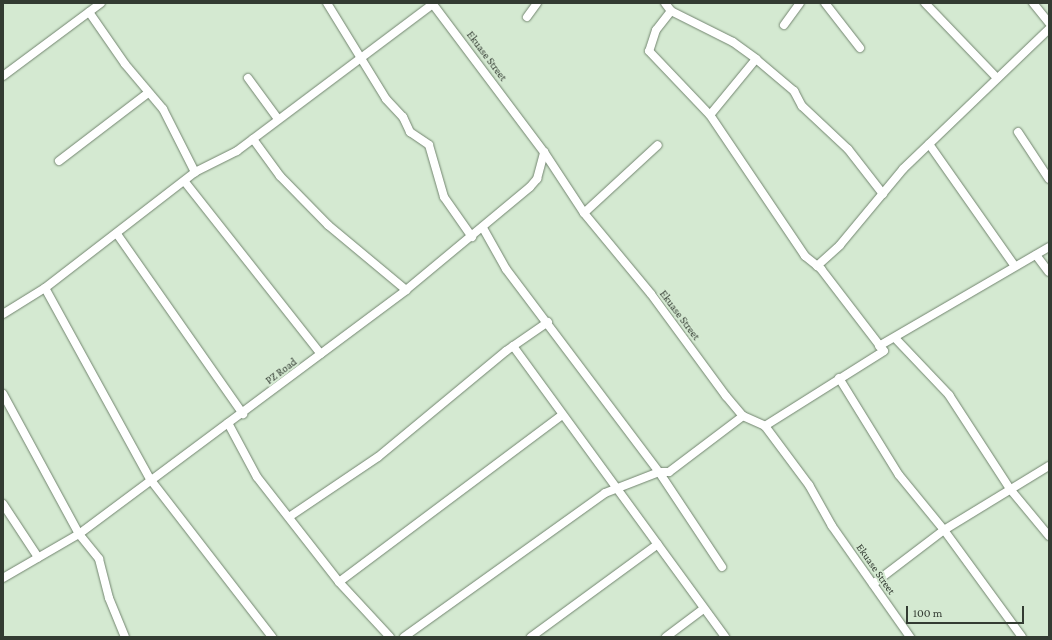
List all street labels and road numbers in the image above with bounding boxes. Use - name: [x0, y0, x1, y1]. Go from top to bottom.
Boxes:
- street label: Ekuase Street: [464, 28, 510, 84]
- street label: Ekuase Street: [657, 287, 703, 343]
- street label: PZ Road: [263, 355, 299, 387]
- street label: Ekuase Street: [854, 541, 898, 597]

